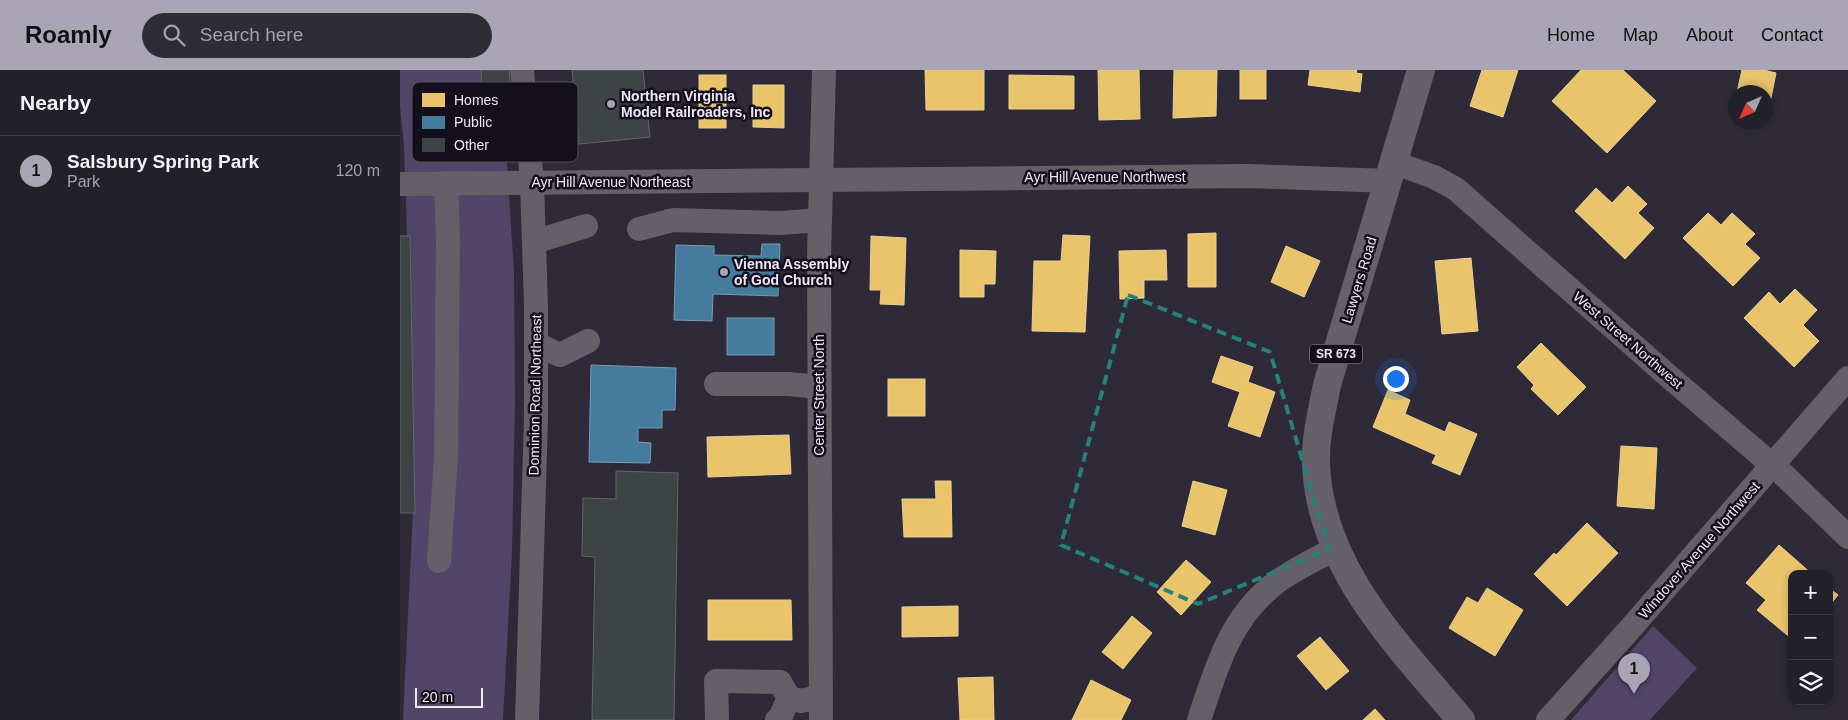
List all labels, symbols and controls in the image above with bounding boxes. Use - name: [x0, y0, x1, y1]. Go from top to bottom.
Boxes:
- search box: [142, 13, 492, 58]
- text: Roamly: [25, 21, 112, 48]
- icon: search: [160, 21, 188, 49]
- text: Search here: [200, 24, 303, 45]
- text: Home: [1547, 25, 1595, 45]
- text: Map: [1623, 25, 1658, 45]
- text: About: [1686, 25, 1733, 45]
- text: Contact: [1761, 25, 1823, 45]
- legend: [412, 82, 578, 162]
- north arrow: [1728, 85, 1773, 130]
- place label: Northern Virginia Model Railroaders, Inc: [621, 88, 771, 120]
- text: Nearby: [20, 91, 91, 114]
- text: Homes: [454, 92, 498, 108]
- marker: Northern Virginia Model Railroaders, Inc: [605, 98, 617, 110]
- text: Public: [454, 114, 492, 130]
- text: Other: [454, 137, 489, 153]
- text: Salsbury Spring Park: [67, 151, 259, 172]
- text: 1: [32, 162, 40, 179]
- text: 120 m: [336, 162, 380, 179]
- street label: Ayr Hill Avenue Northwest: [1024, 169, 1186, 185]
- text: Park: [67, 173, 100, 190]
- street label: Ayr Hill Avenue Northeast: [531, 174, 691, 190]
- street label: Lawyers Road: [1338, 235, 1380, 325]
- place label: Vienna Assembly of God Church: [734, 256, 849, 288]
- marker: Vienna Assembly of God Church: [718, 266, 730, 278]
- street label: West Street Northwest: [1570, 288, 1686, 392]
- street label: Dominion Road Northeast: [526, 314, 544, 476]
- street label: Center Street North: [811, 334, 827, 456]
- road number: SR 673: [1310, 344, 1362, 364]
- your location: [1383, 366, 1409, 392]
- street label: Windover Avenue Northwest: [1635, 478, 1763, 622]
- map controls: [1788, 570, 1833, 705]
- button: +: [1788, 570, 1833, 615]
- button: −: [1788, 615, 1833, 660]
- pin: 1: [1618, 653, 1650, 694]
- button: layers: [1788, 660, 1833, 705]
- scale bar: [415, 685, 482, 708]
- text: 20 m: [422, 689, 453, 705]

